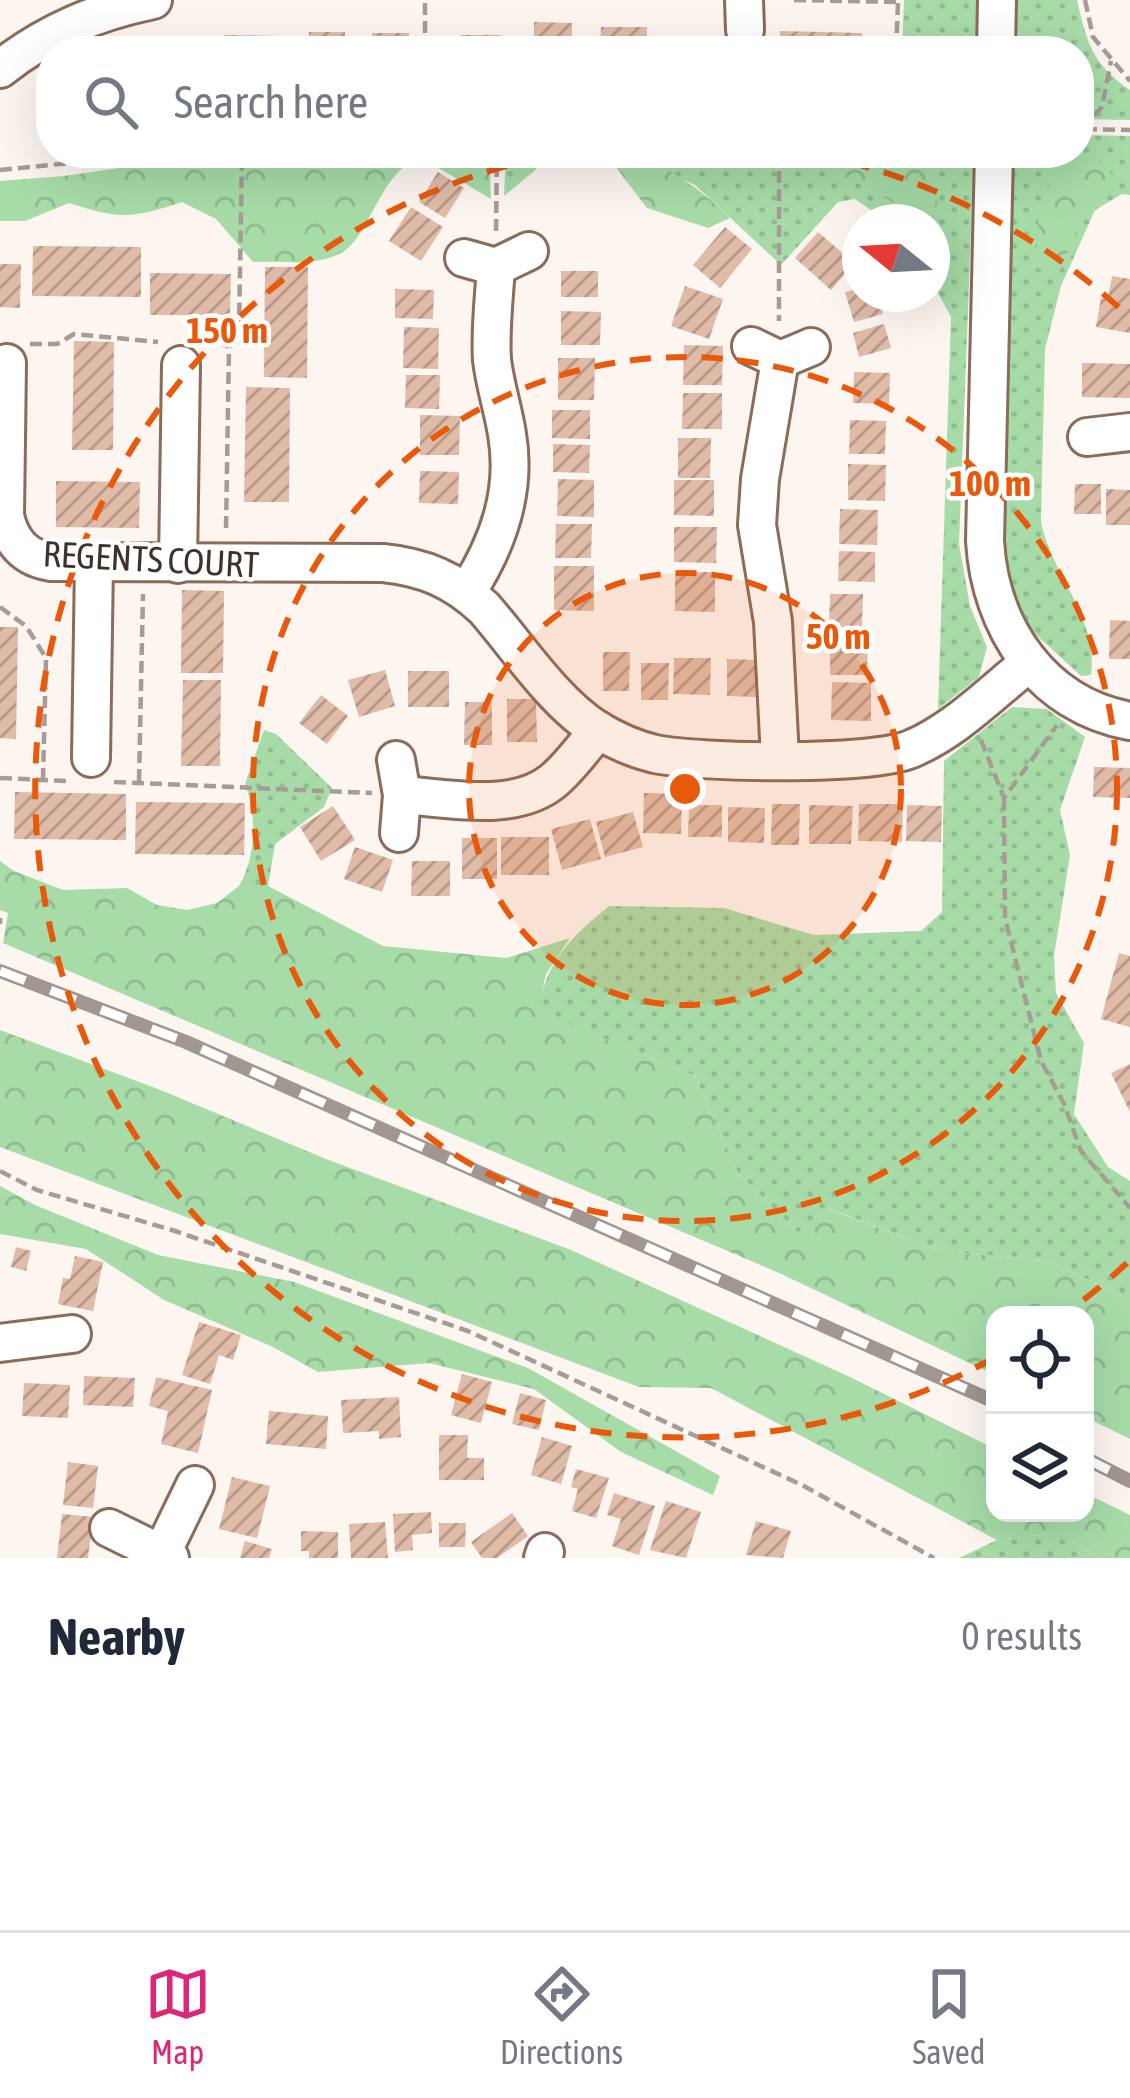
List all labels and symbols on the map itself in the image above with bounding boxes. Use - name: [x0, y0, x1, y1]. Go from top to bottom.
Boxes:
- north arrow: [842, 204, 950, 312]
- text: 150 m: [186, 309, 268, 351]
- text: 100 m: [949, 462, 1031, 504]
- street label: REGENTS COURT: [42, 532, 260, 586]
- text: 50 m: [806, 615, 870, 657]
- centre of rings: [664, 768, 706, 810]

